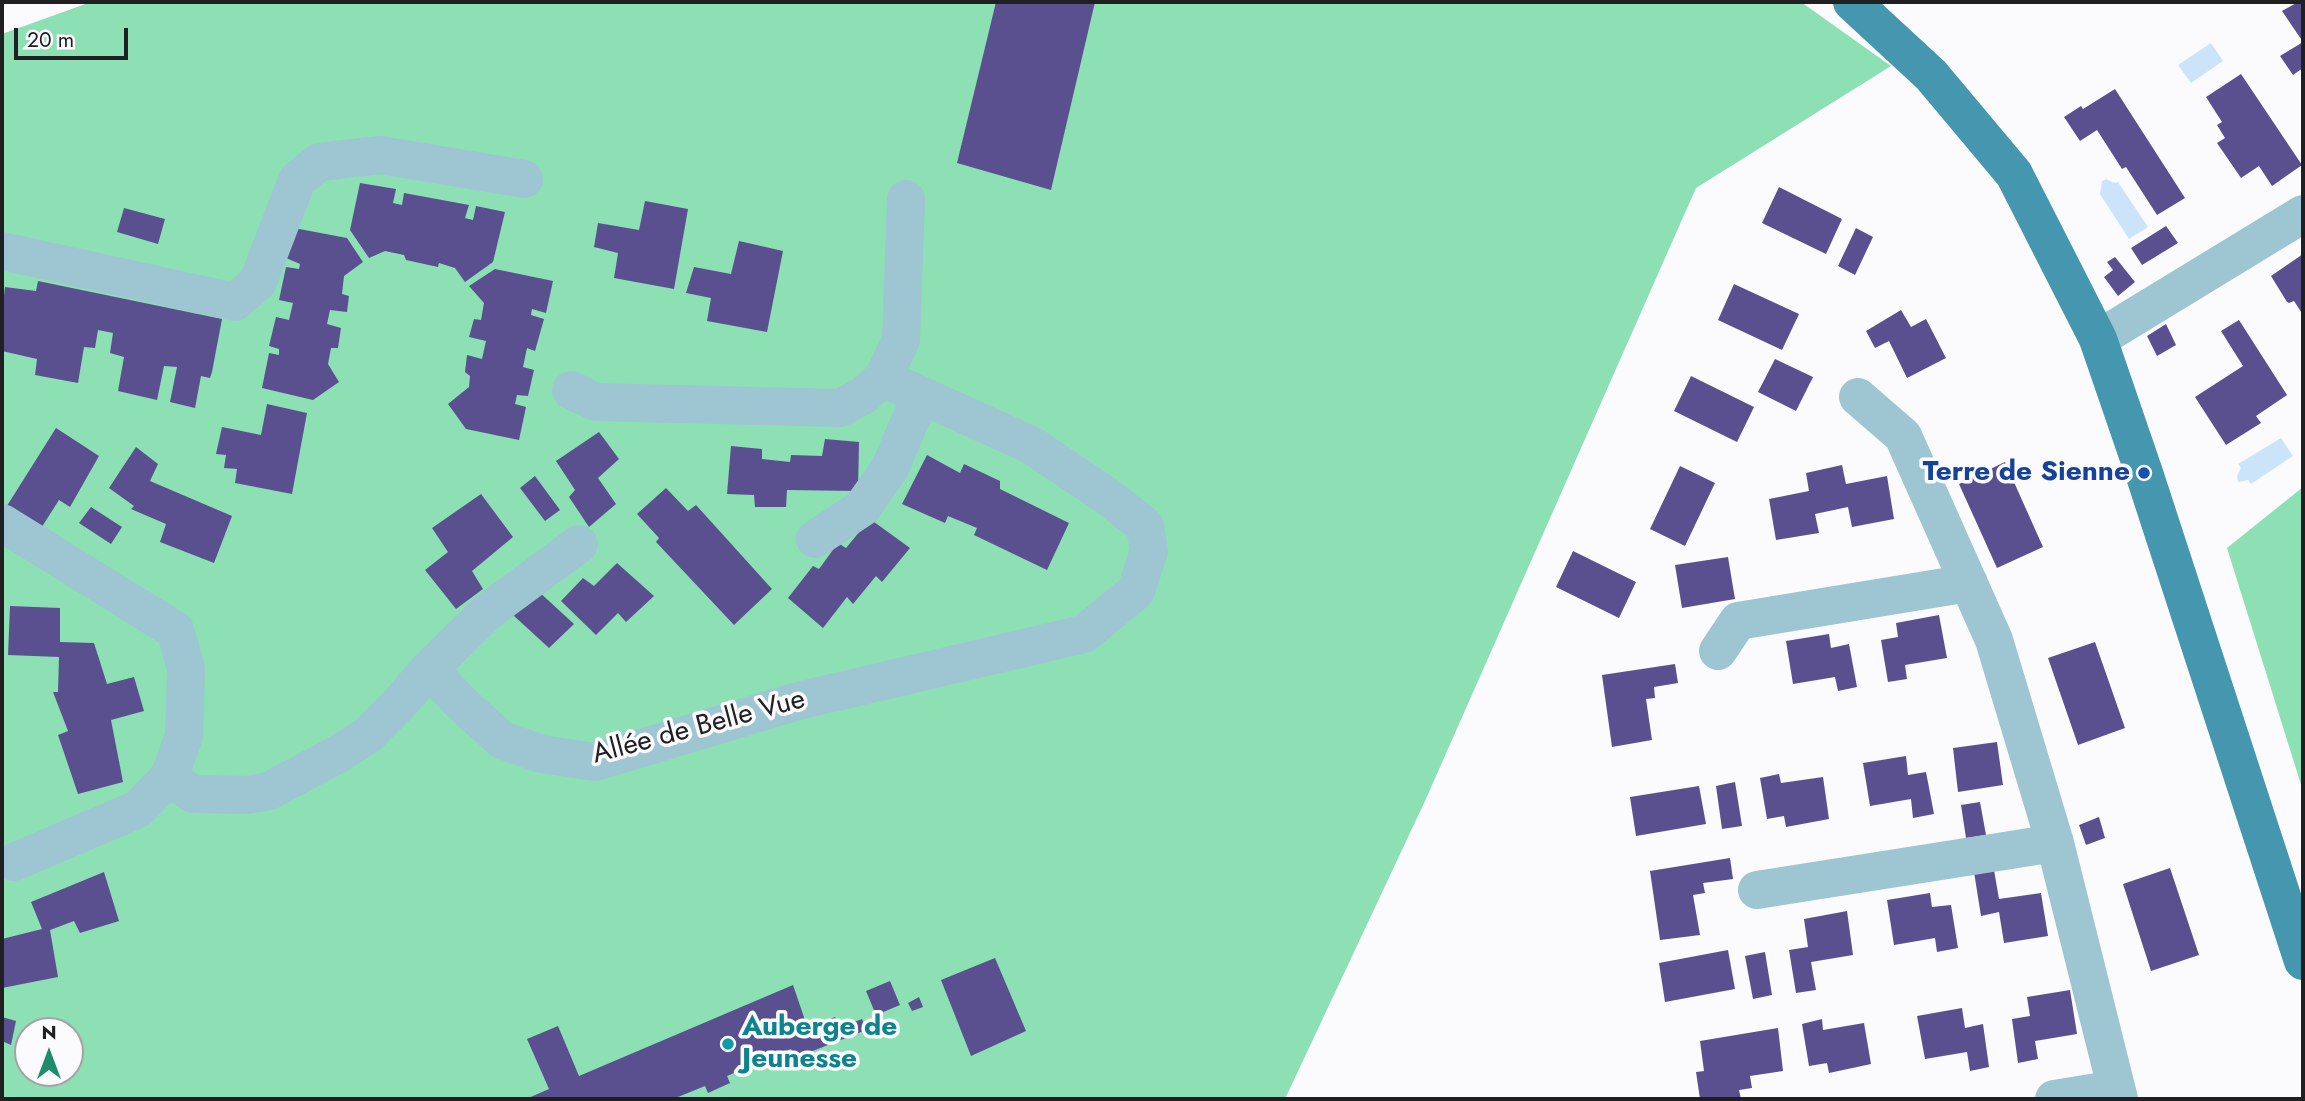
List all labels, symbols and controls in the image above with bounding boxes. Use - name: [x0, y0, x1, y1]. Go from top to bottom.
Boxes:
- scale bar: [18, 14, 131, 58]
- text: 20 m: [27, 25, 74, 55]
- place label: Terre de Sienne: [1923, 456, 2130, 490]
- marker: Terre de Sienne: [2136, 465, 2152, 481]
- street label: Allée de Belle Vue: [589, 683, 809, 773]
- place label: Auberge de Jeunesse: [742, 1011, 897, 1077]
- north arrow: [14, 1017, 84, 1087]
- text: N: [41, 1019, 57, 1046]
- marker: Auberge de Jeunesse: [720, 1036, 736, 1052]

